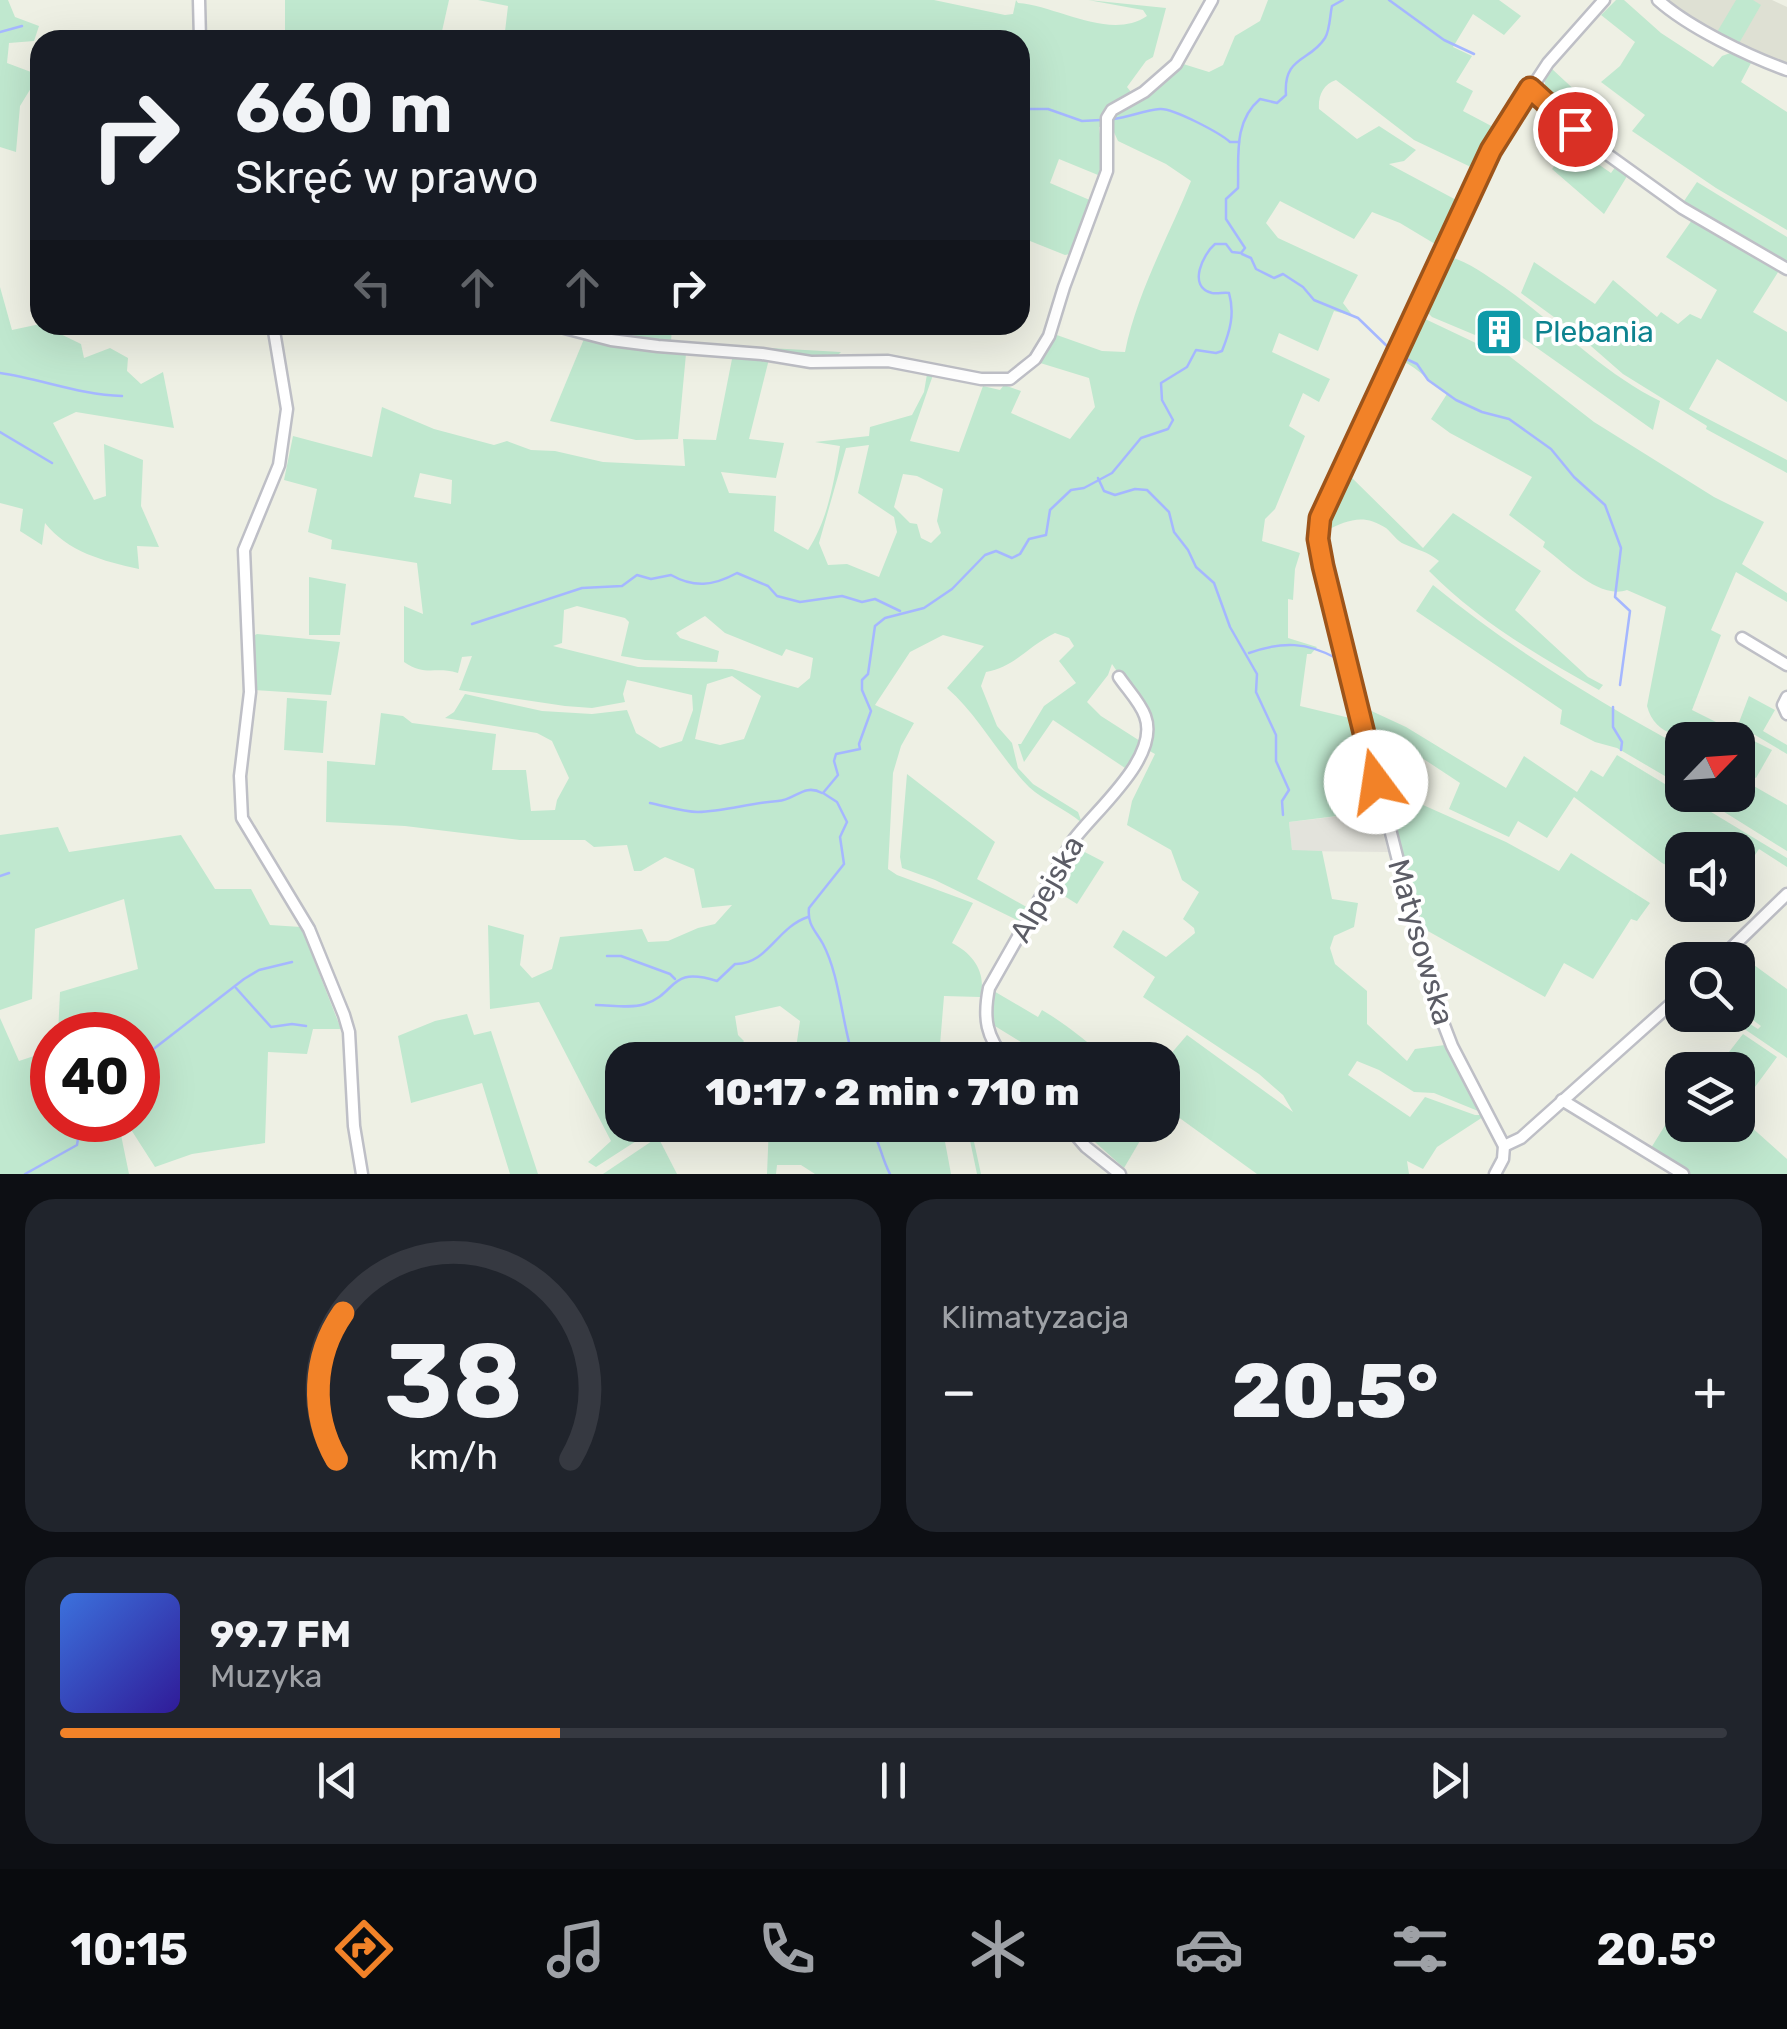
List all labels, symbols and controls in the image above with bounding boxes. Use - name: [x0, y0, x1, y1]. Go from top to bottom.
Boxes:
- text: 660 m: [235, 67, 453, 150]
- icon: right: [70, 70, 200, 200]
- pin: [1533, 87, 1618, 172]
- icon: arrive: [1548, 102, 1603, 157]
- text: Skręć w prawo: [235, 151, 539, 204]
- icon: left: [345, 260, 400, 315]
- icon: ahead: [450, 260, 505, 315]
- icon: ahead: [555, 260, 610, 315]
- icon: right: [660, 260, 715, 315]
- building icon: Plebania: [1473, 306, 1525, 358]
- place label: Plebania: [1534, 314, 1654, 350]
- north arrow: [1665, 722, 1755, 812]
- map controls: [1665, 722, 1755, 1142]
- position arrow: [1324, 730, 1428, 834]
- street label: Alpejska: [1002, 829, 1092, 949]
- button: sound: [1665, 832, 1755, 922]
- street label: Matysowska: [1380, 855, 1462, 1029]
- button: search: [1665, 942, 1755, 1032]
- speed limit sign: 40: [30, 1012, 160, 1142]
- button: layers: [1665, 1052, 1755, 1142]
- text: 10:17 · 2 min · 710 m: [706, 1069, 1079, 1115]
- text: Klimatyzacja: [941, 1298, 1129, 1336]
- text: 38: [384, 1320, 522, 1443]
- text: 20.5°: [1231, 1347, 1438, 1436]
- text: −: [941, 1359, 977, 1424]
- text: +: [1693, 1359, 1727, 1424]
- text: km/h: [408, 1436, 498, 1478]
- text: 99.7 FM: [210, 1611, 351, 1657]
- text: Muzyka: [210, 1657, 322, 1695]
- icon: previous: [310, 1753, 365, 1808]
- icon: pause: [866, 1753, 921, 1808]
- icon: next: [1422, 1753, 1477, 1808]
- icon: directions: [329, 1914, 399, 1984]
- icon: music: [541, 1914, 611, 1984]
- icon: phone: [752, 1914, 822, 1984]
- icon: climate: [963, 1914, 1033, 1984]
- icon: car: [1174, 1914, 1244, 1984]
- icon: filters: [1385, 1914, 1455, 1984]
- text: 10:15: [71, 1923, 188, 1976]
- text: 20.5°: [1596, 1923, 1716, 1976]

